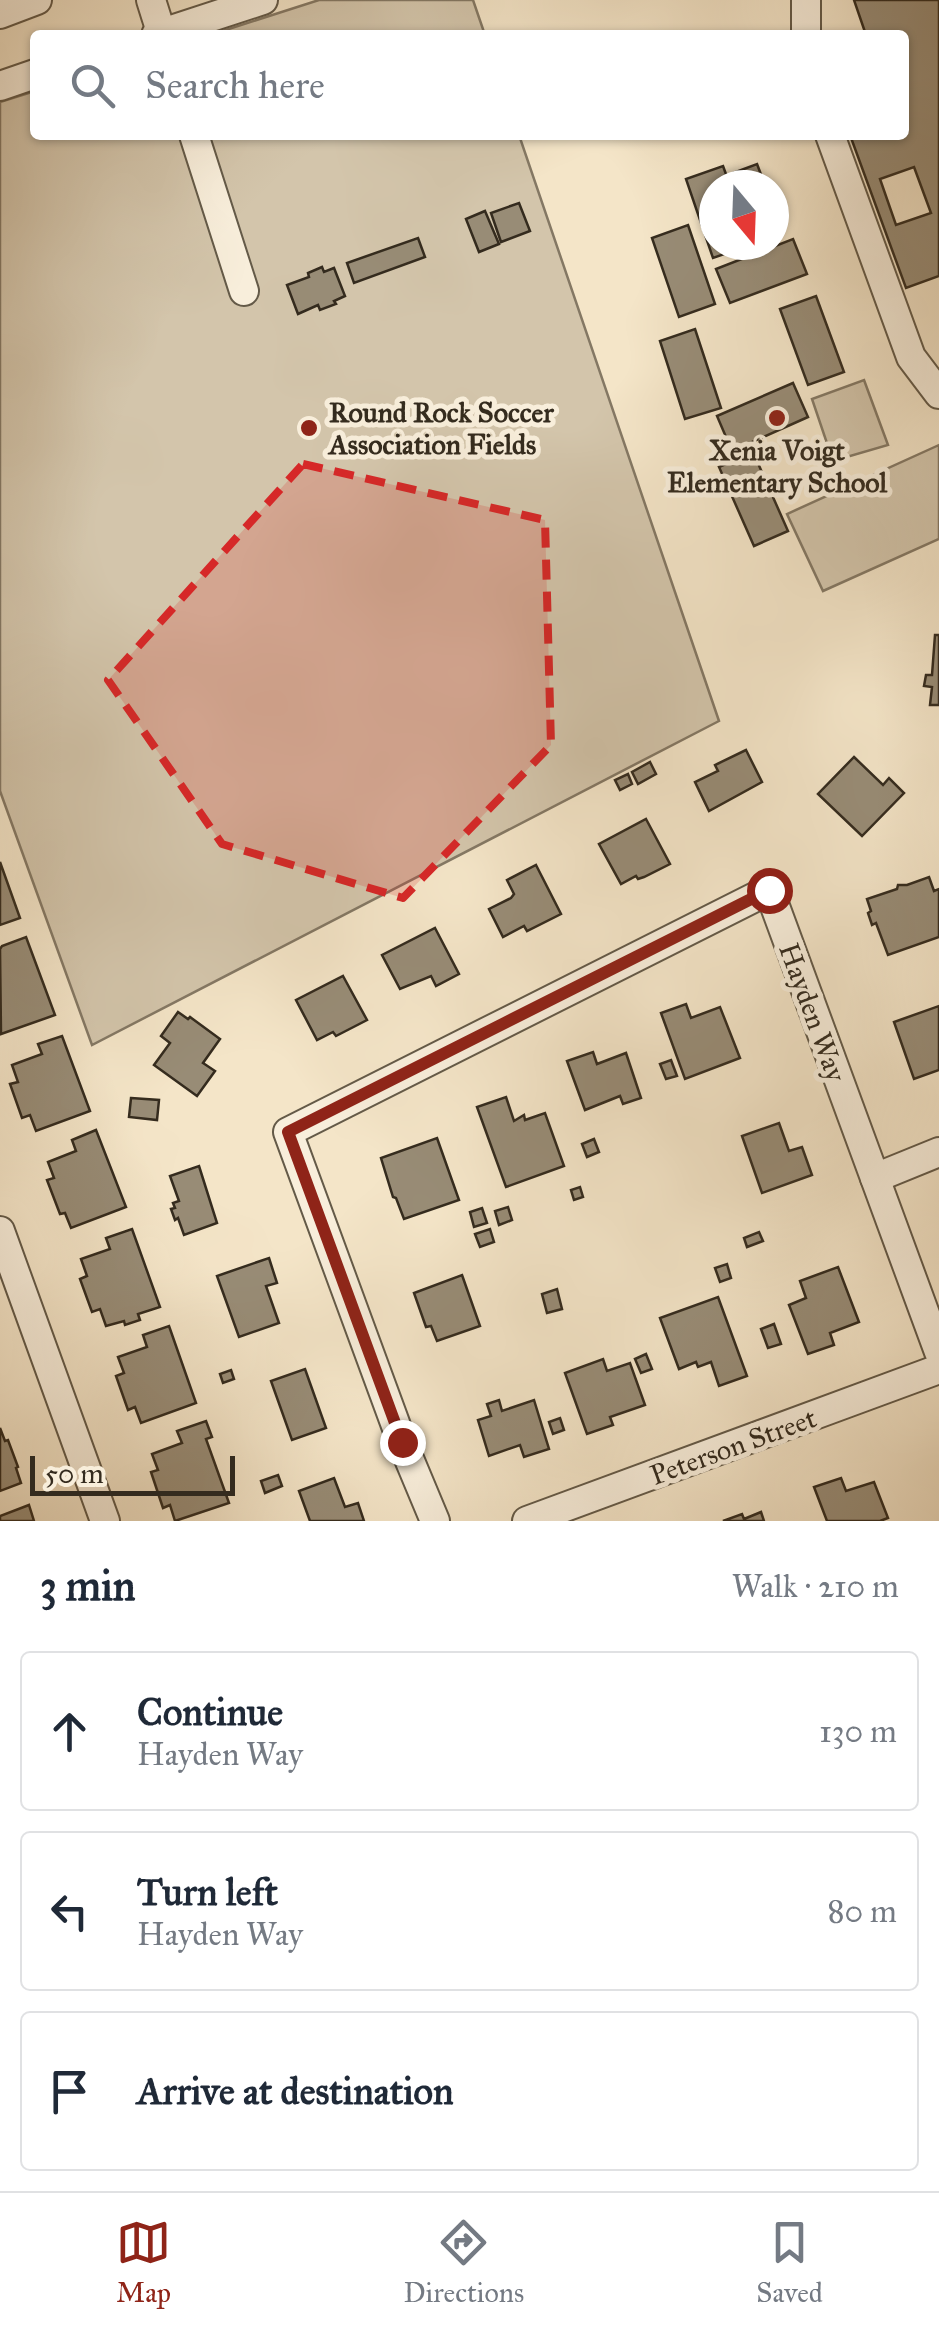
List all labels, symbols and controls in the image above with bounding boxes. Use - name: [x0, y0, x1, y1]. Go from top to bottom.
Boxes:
- search box: [30, 30, 909, 140]
- icon: search: [65, 58, 120, 113]
- text: Search here: [145, 62, 325, 108]
- north arrow: [699, 170, 789, 260]
- place label: Round Rock Soccer Association Fields: [327, 395, 554, 462]
- marker: Xenia Voigt Elementary School: [766, 407, 788, 429]
- marker: Round Rock Soccer Association Fields: [298, 417, 320, 439]
- place label: Xenia Voigt Elementary School: [667, 433, 888, 500]
- route start: [747, 868, 793, 914]
- street label: Hayden Way: [771, 938, 854, 1087]
- street label: Peterson Street: [645, 1400, 821, 1493]
- route end: [380, 1420, 426, 1466]
- scale bar: [30, 1451, 235, 1496]
- text: 50 m: [45, 1456, 104, 1491]
- text: 3 min: [40, 1560, 135, 1612]
- text: Walk · 210 m: [732, 1567, 899, 1606]
- text: Continue: [137, 1689, 283, 1735]
- icon: ahead: [42, 1704, 97, 1759]
- text: 130 m: [819, 1712, 897, 1751]
- text: Hayden Way: [137, 1735, 303, 1774]
- text: Turn left: [137, 1869, 278, 1915]
- icon: left: [42, 1884, 97, 1939]
- text: 80 m: [828, 1892, 897, 1931]
- text: Hayden Way: [137, 1915, 303, 1954]
- icon: arrive: [42, 2064, 97, 2119]
- text: Arrive at destination: [137, 2068, 454, 2114]
- tab: Map: [116, 2215, 171, 2310]
- tab: Directions: [403, 2215, 524, 2310]
- tab: Saved: [756, 2215, 823, 2310]

